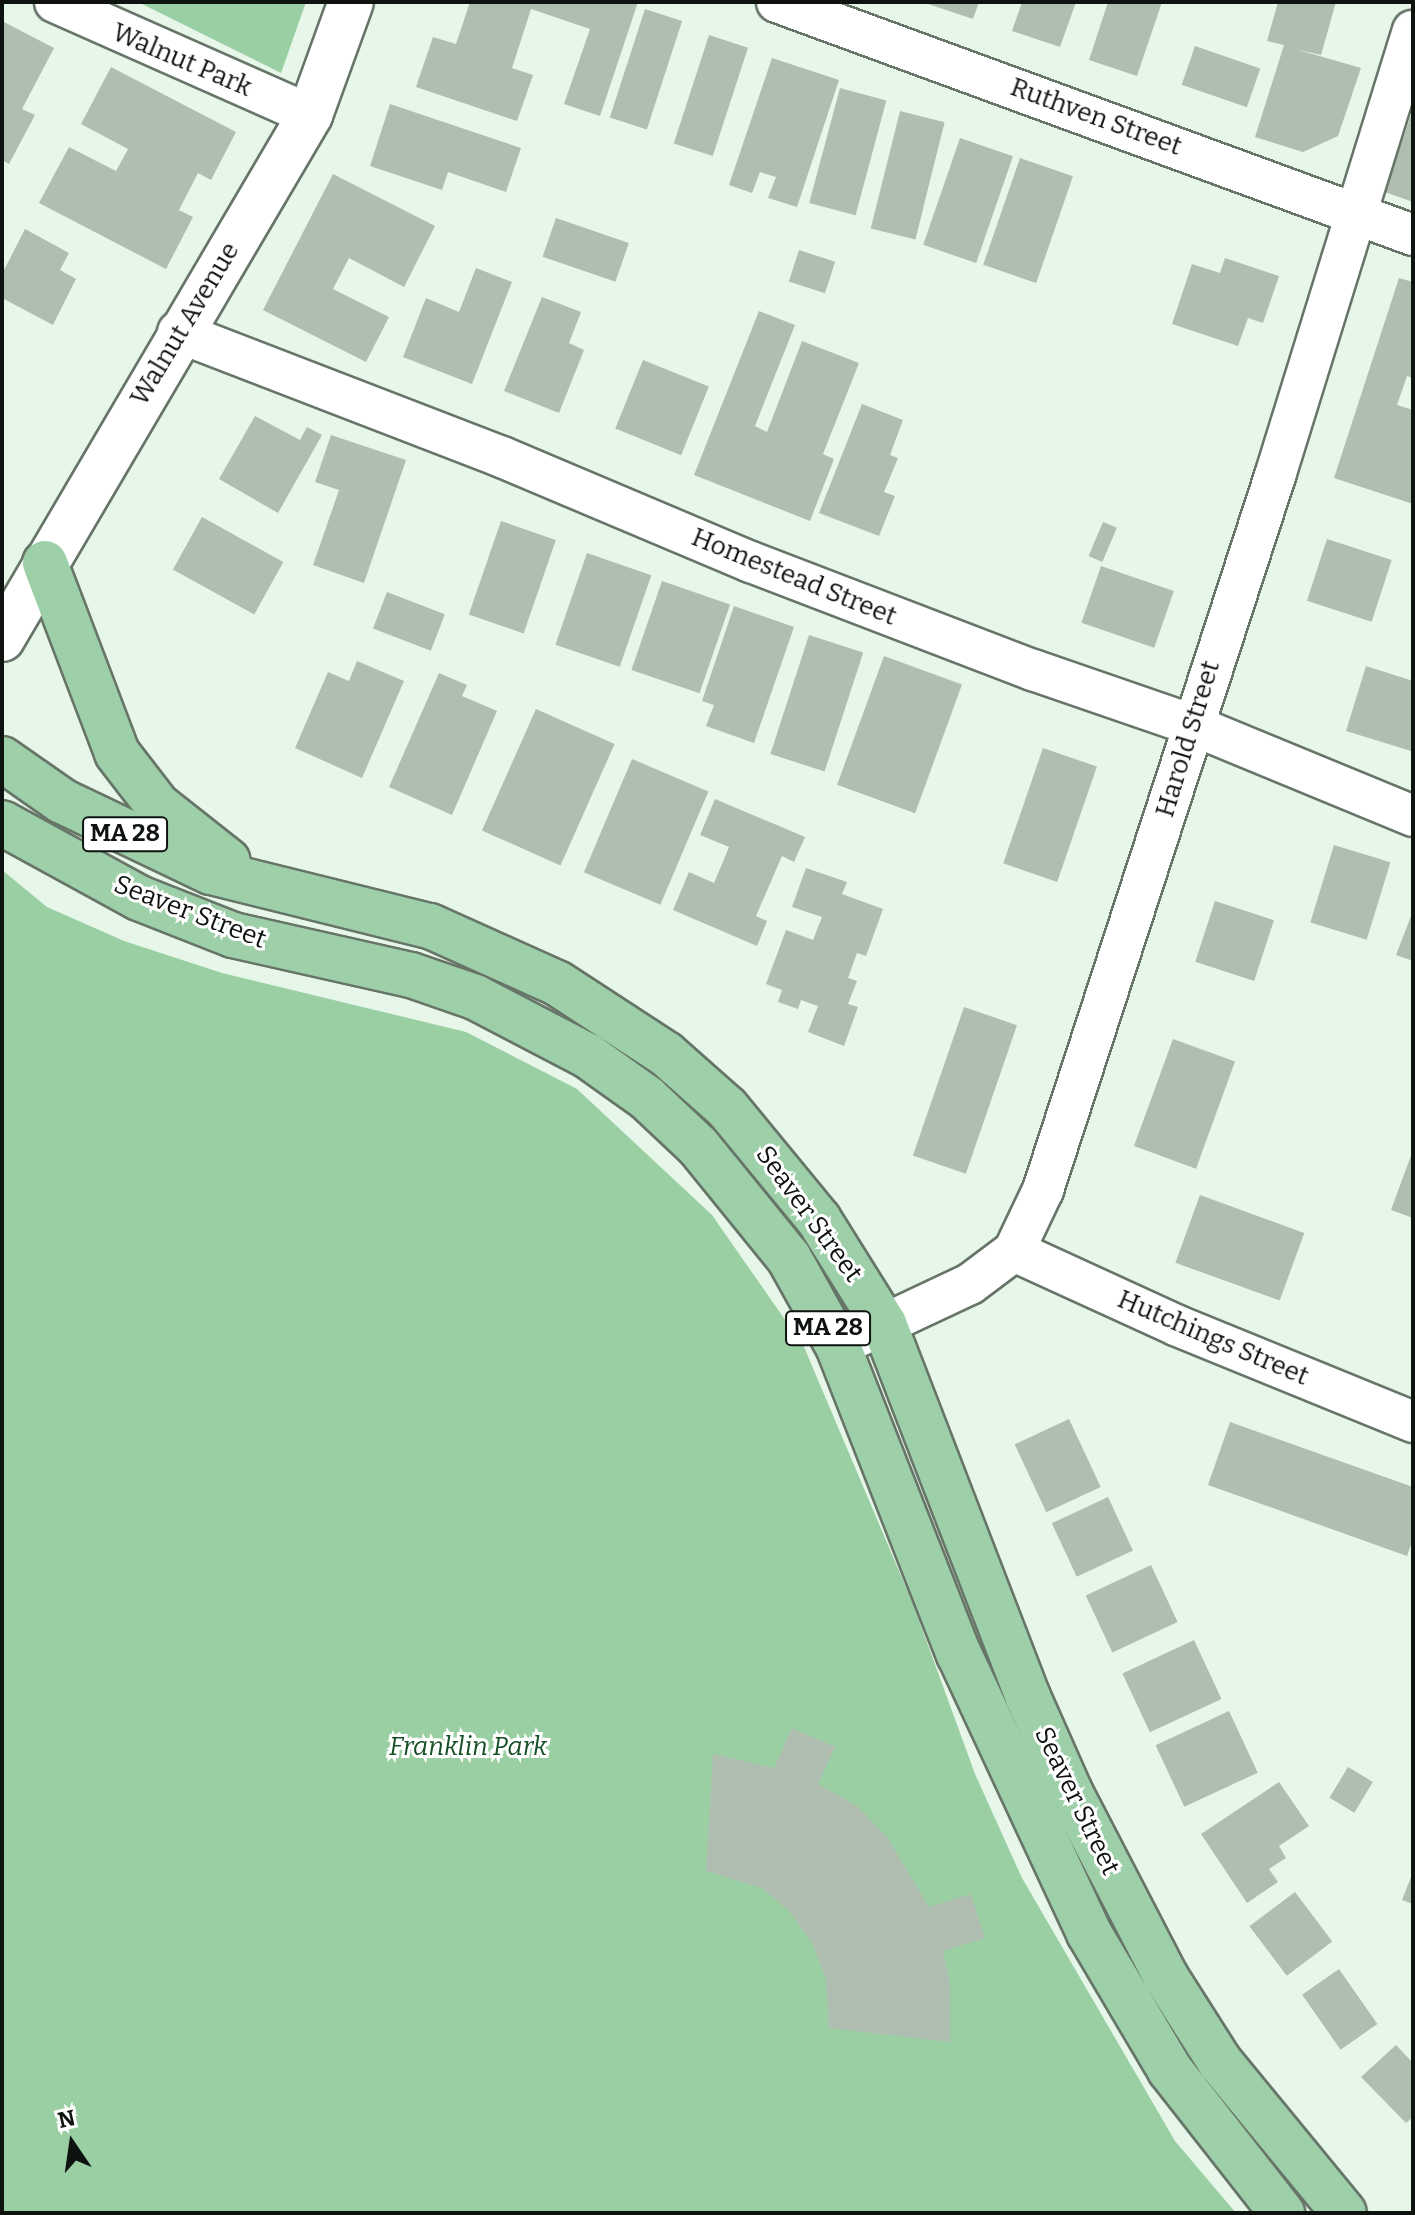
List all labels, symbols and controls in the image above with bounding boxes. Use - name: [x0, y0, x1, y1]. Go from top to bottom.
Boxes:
- street label: Walnut Park: [108, 17, 256, 103]
- street label: Ruthven Street: [1006, 72, 1186, 162]
- street label: Walnut Avenue: [124, 237, 246, 411]
- street label: Homestead Street: [687, 522, 901, 632]
- street label: Harold Street: [1149, 657, 1227, 821]
- road number: MA 28: [81, 814, 169, 854]
- street label: Seaver Street: [109, 869, 271, 955]
- street label: Seaver Street: [749, 1140, 869, 1288]
- street label: Hutchings Street: [1113, 1284, 1313, 1392]
- road number: MA 28: [784, 1308, 872, 1348]
- street label: Seaver Street: [1028, 1722, 1126, 1880]
- park label: Franklin Park: [389, 1731, 547, 1763]
- north arrow: [32, 2103, 112, 2183]
- text: N: [55, 2104, 78, 2134]

